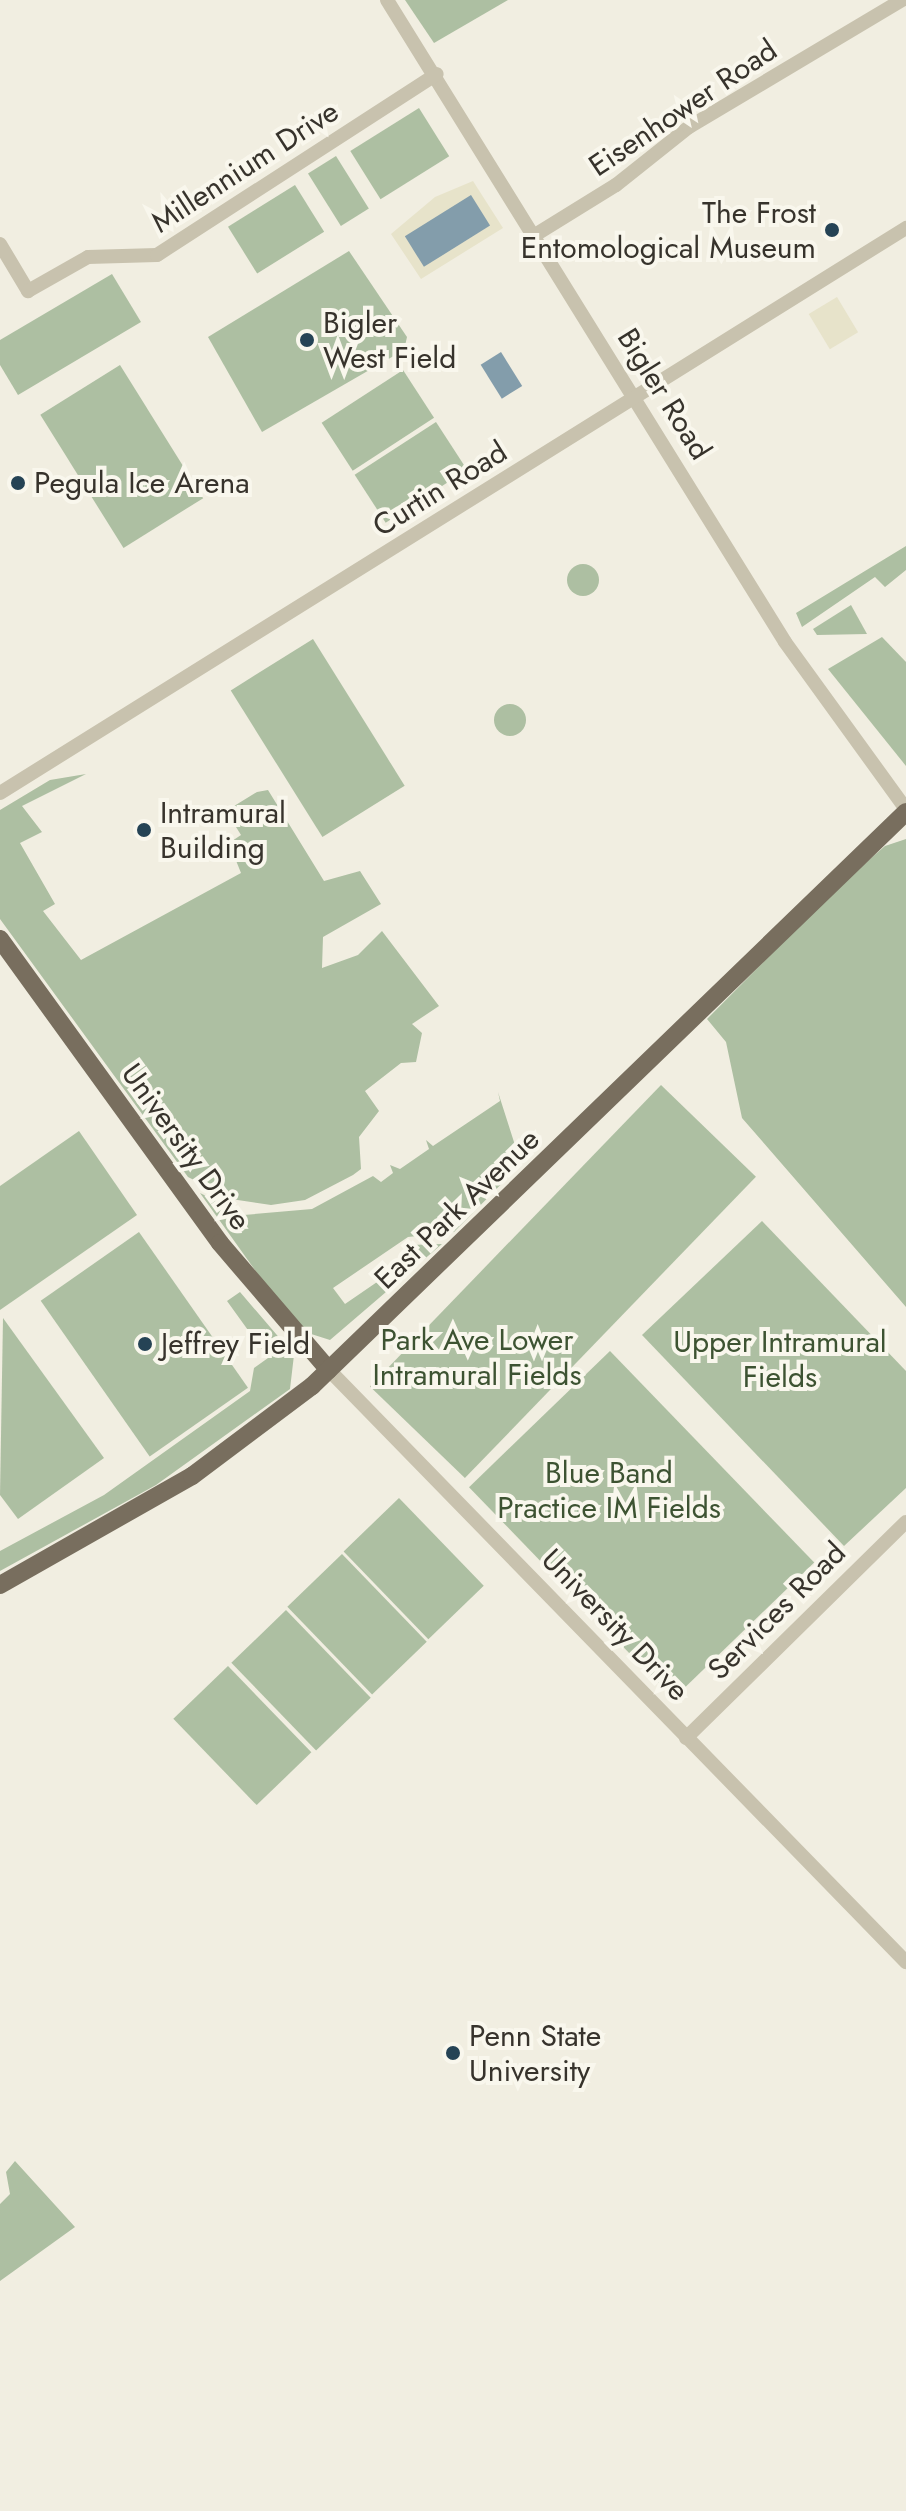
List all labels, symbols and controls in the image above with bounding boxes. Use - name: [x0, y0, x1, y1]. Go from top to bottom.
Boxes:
- street label: Eisenhower Road: [582, 32, 784, 184]
- street label: Millennium Drive: [145, 93, 345, 241]
- place label: The Frost Entomological Museum: [521, 195, 816, 266]
- marker: The Frost Entomological Museum: [823, 221, 841, 239]
- place label: Bigler West Field: [323, 305, 456, 376]
- street label: Bigler Road: [610, 322, 718, 466]
- marker: Bigler West Field: [298, 331, 316, 349]
- street label: Curtin Road: [366, 434, 514, 544]
- place label: Pegula Ice Arena: [34, 465, 250, 501]
- marker: Pegula Ice Arena: [9, 474, 27, 492]
- place label: Intramural Building: [160, 795, 286, 866]
- marker: Intramural Building: [135, 821, 153, 839]
- street label: University Drive: [114, 1057, 258, 1237]
- street label: East Park Avenue: [367, 1121, 547, 1297]
- park label: Park Ave Lower Intramural Fields: [372, 1322, 582, 1392]
- park label: Upper Intramural Fields: [673, 1324, 887, 1394]
- place label: Jeffrey Field: [161, 1326, 310, 1362]
- marker: Jeffrey Field: [136, 1335, 154, 1353]
- park label: Blue Band Practice IM Fields: [497, 1455, 721, 1526]
- street label: Services Road: [701, 1535, 853, 1687]
- street label: University Drive: [534, 1542, 696, 1708]
- place label: Penn State University: [469, 2018, 601, 2088]
- marker: Penn State University: [444, 2044, 462, 2062]

